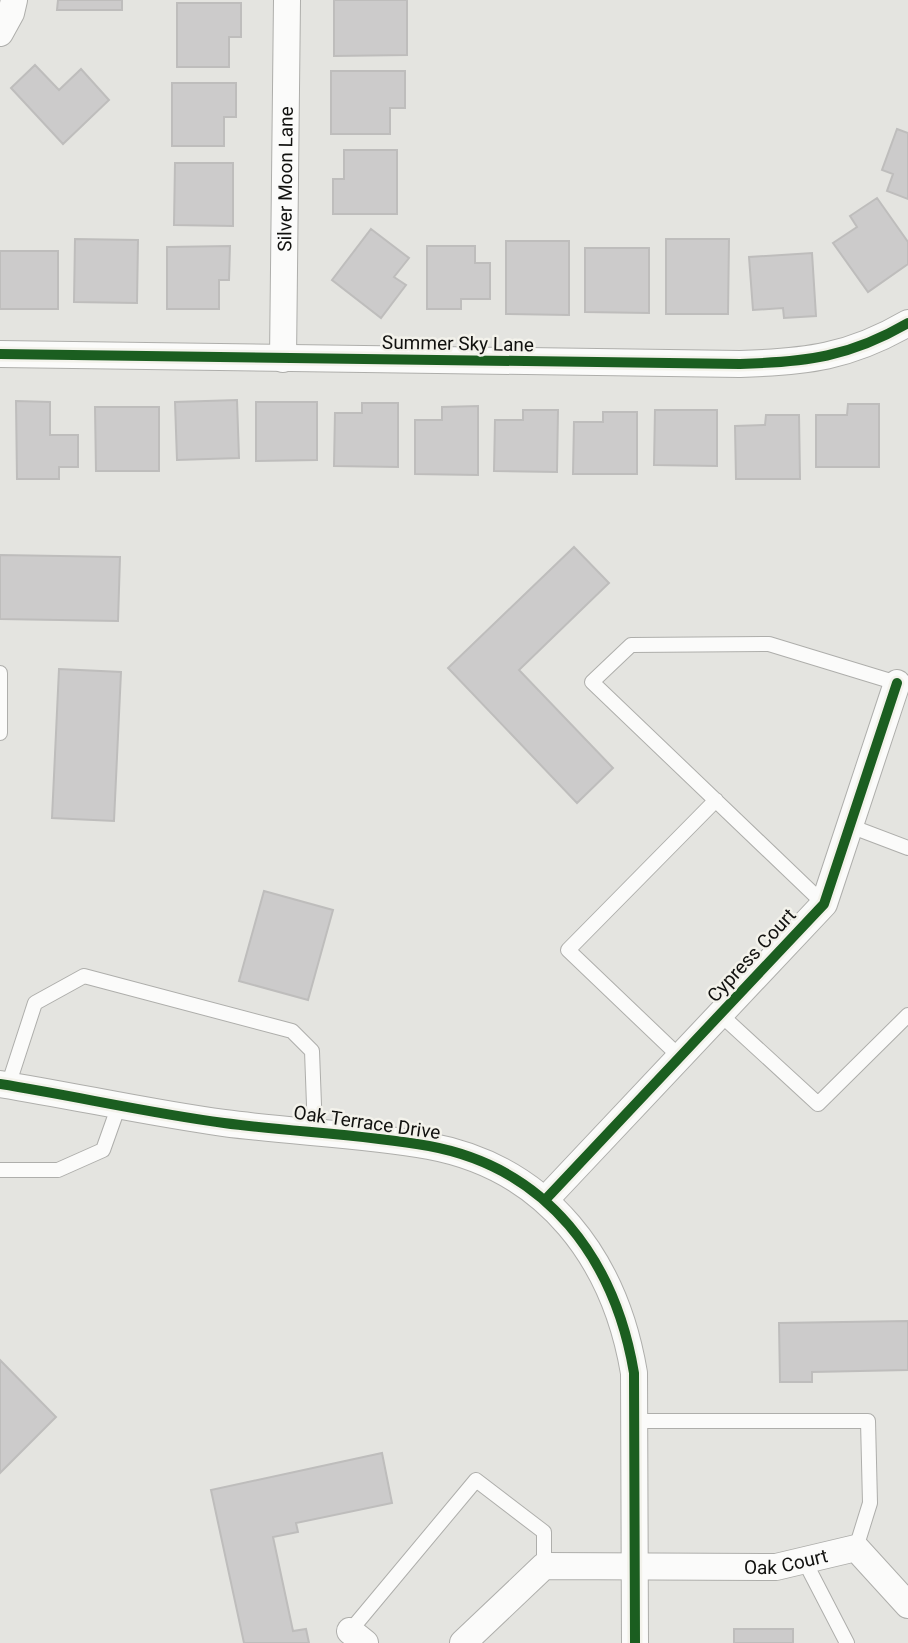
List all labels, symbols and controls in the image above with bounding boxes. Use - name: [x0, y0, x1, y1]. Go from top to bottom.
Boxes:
- street label: Silver Moon Lane: [273, 106, 298, 252]
- street label: Summer Sky Lane: [382, 331, 534, 356]
- street label: Cypress Court: [702, 904, 801, 1007]
- street label: Oak Terrace Drive: [292, 1101, 442, 1144]
- street label: Oak Court: [744, 1544, 830, 1579]

